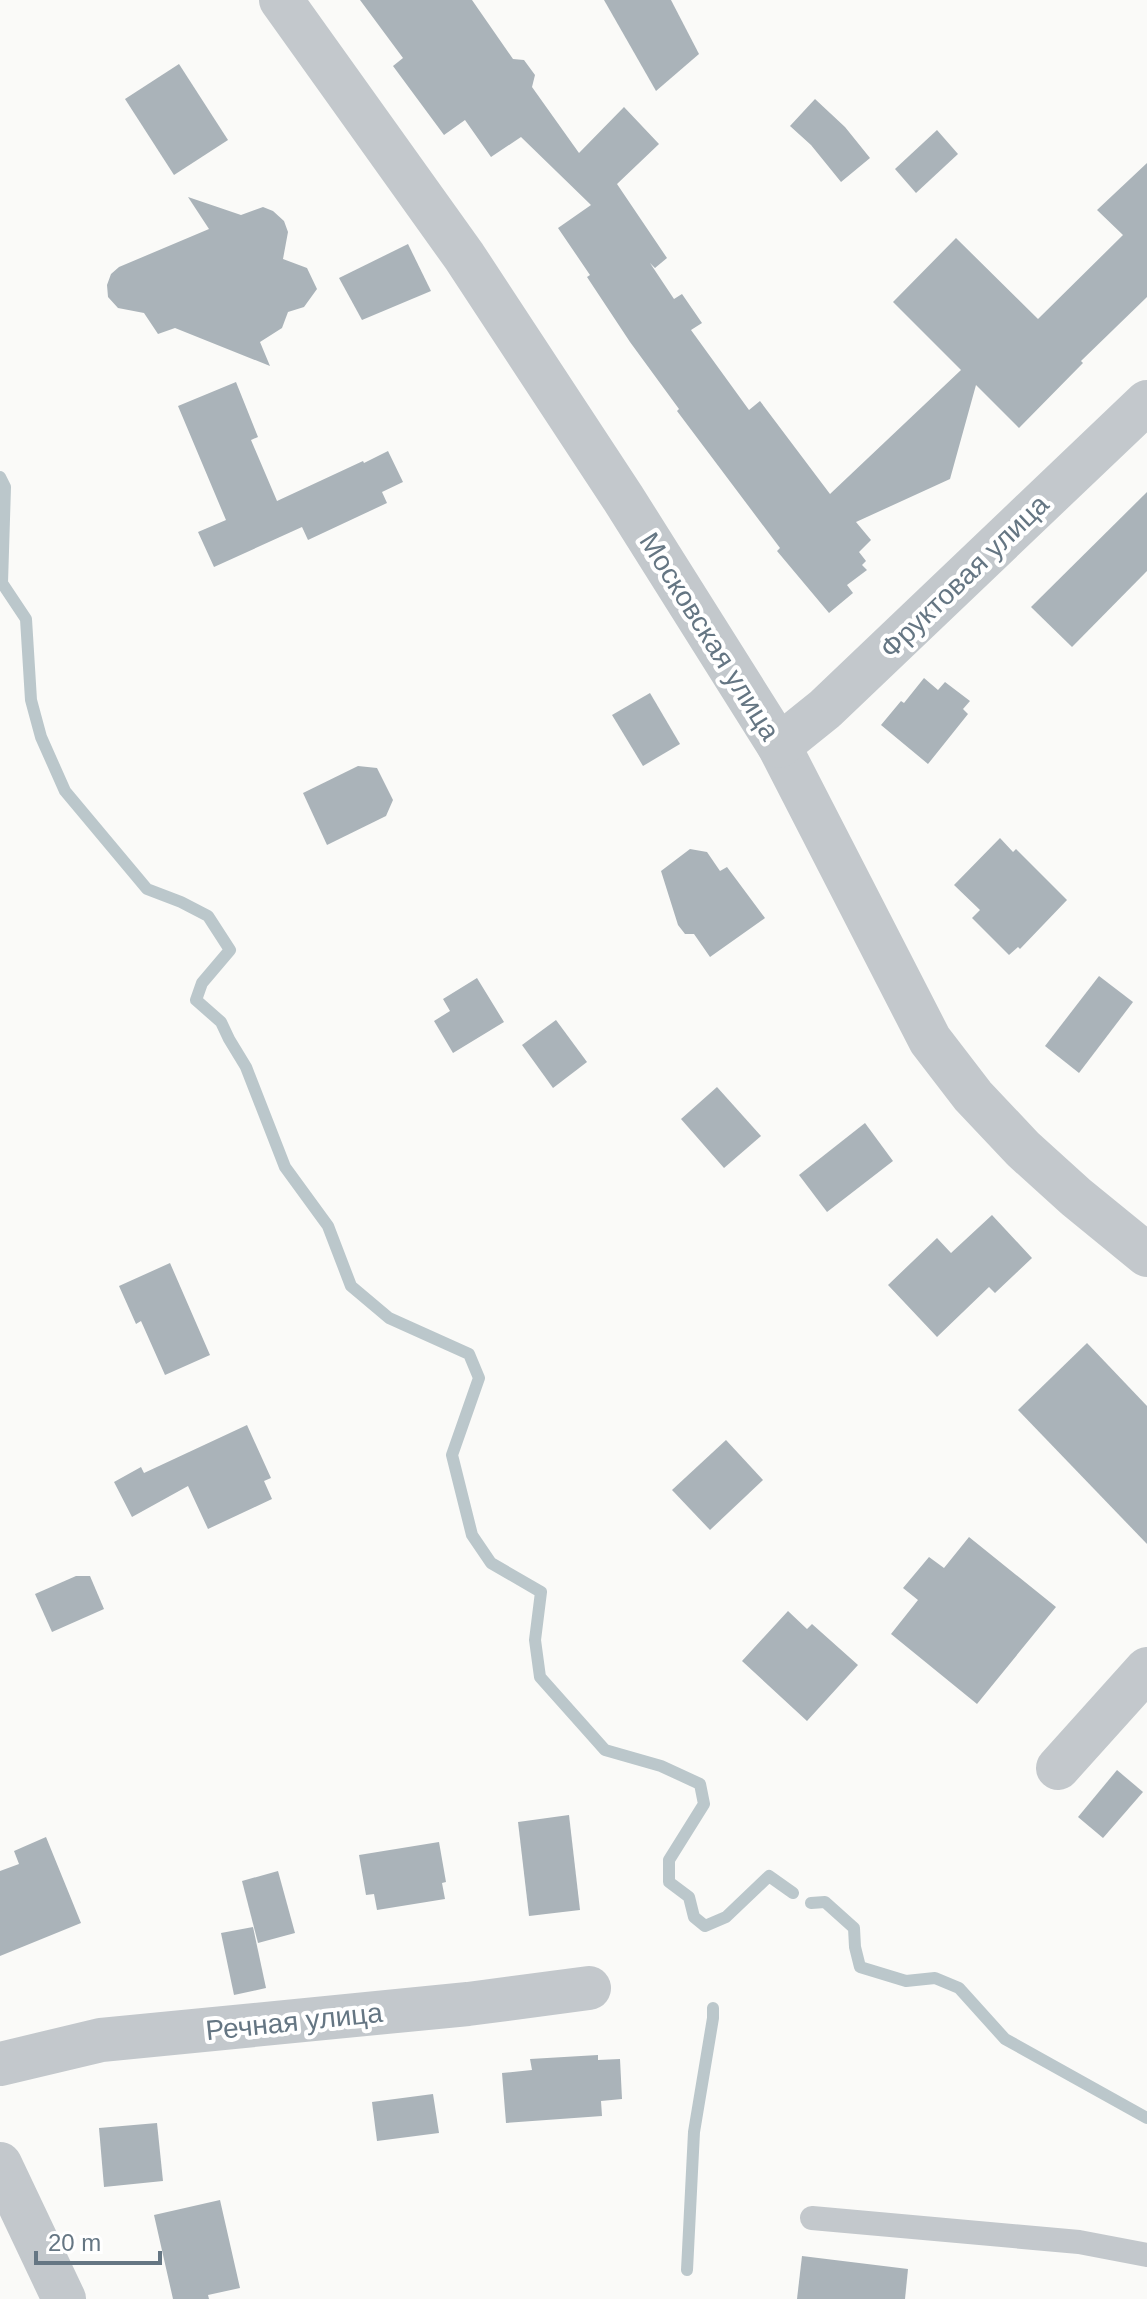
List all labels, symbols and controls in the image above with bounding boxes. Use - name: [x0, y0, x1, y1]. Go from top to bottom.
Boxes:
- street label: Фруктовая улица: [874, 488, 1055, 664]
- street label: Московская улица: [633, 527, 786, 746]
- street label: Речная улица: [204, 1997, 384, 2046]
- scale bar: [36, 2215, 160, 2265]
- text: 20 m: [48, 2229, 101, 2256]

